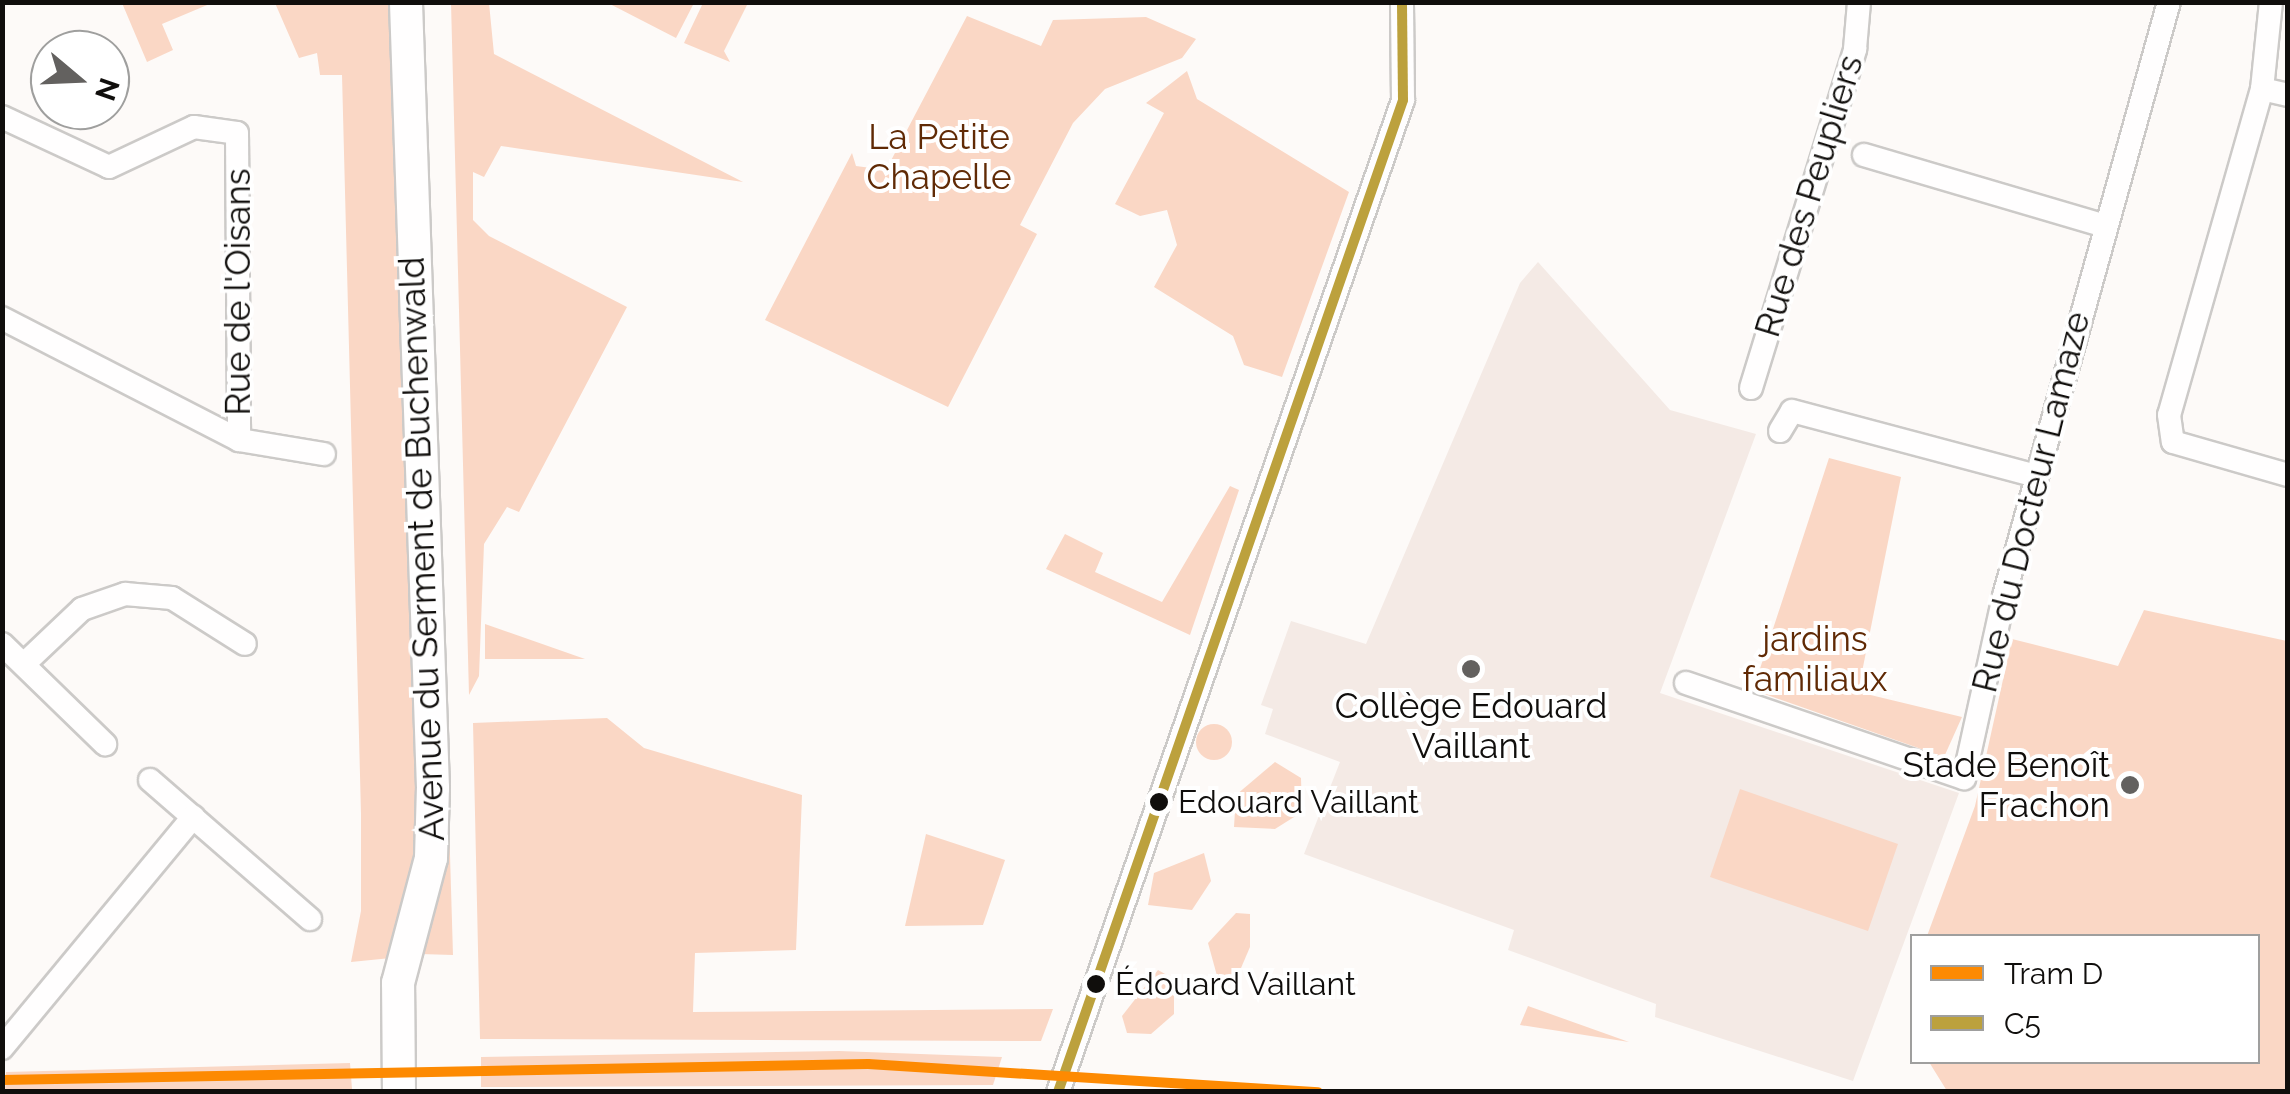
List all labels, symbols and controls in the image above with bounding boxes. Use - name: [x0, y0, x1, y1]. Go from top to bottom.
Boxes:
- north arrow: [30, 30, 130, 130]
- street label: Rue des Peupliers: [1746, 50, 1872, 342]
- text: N: [88, 74, 126, 105]
- park label: La Petite Chapelle: [866, 116, 1012, 198]
- street label: Rue de l'Oisans: [217, 168, 259, 416]
- street label: Avenue du Serment de Buchenwald: [391, 256, 453, 842]
- street label: Rue du Docteur Lamaze: [1963, 307, 2099, 697]
- park label: jardins familiaux: [1743, 618, 1887, 700]
- marker: Collège Edouard Vaillant: [1460, 658, 1482, 680]
- place label: Collège Edouard Vaillant: [1335, 685, 1607, 767]
- place label: Stade Benoît Frachon: [1903, 744, 2110, 826]
- marker: Stade Benoît Frachon: [2119, 774, 2141, 796]
- place label: Edouard Vaillant: [1178, 783, 1420, 821]
- marker: Edouard Vaillant: [1149, 792, 1169, 812]
- legend: [1910, 934, 2260, 1064]
- text: Tram D: [2004, 956, 2103, 991]
- place label: Édouard Vaillant: [1115, 965, 1357, 1003]
- marker: Édouard Vaillant: [1086, 974, 1106, 994]
- text: C5: [2004, 1006, 2041, 1041]

